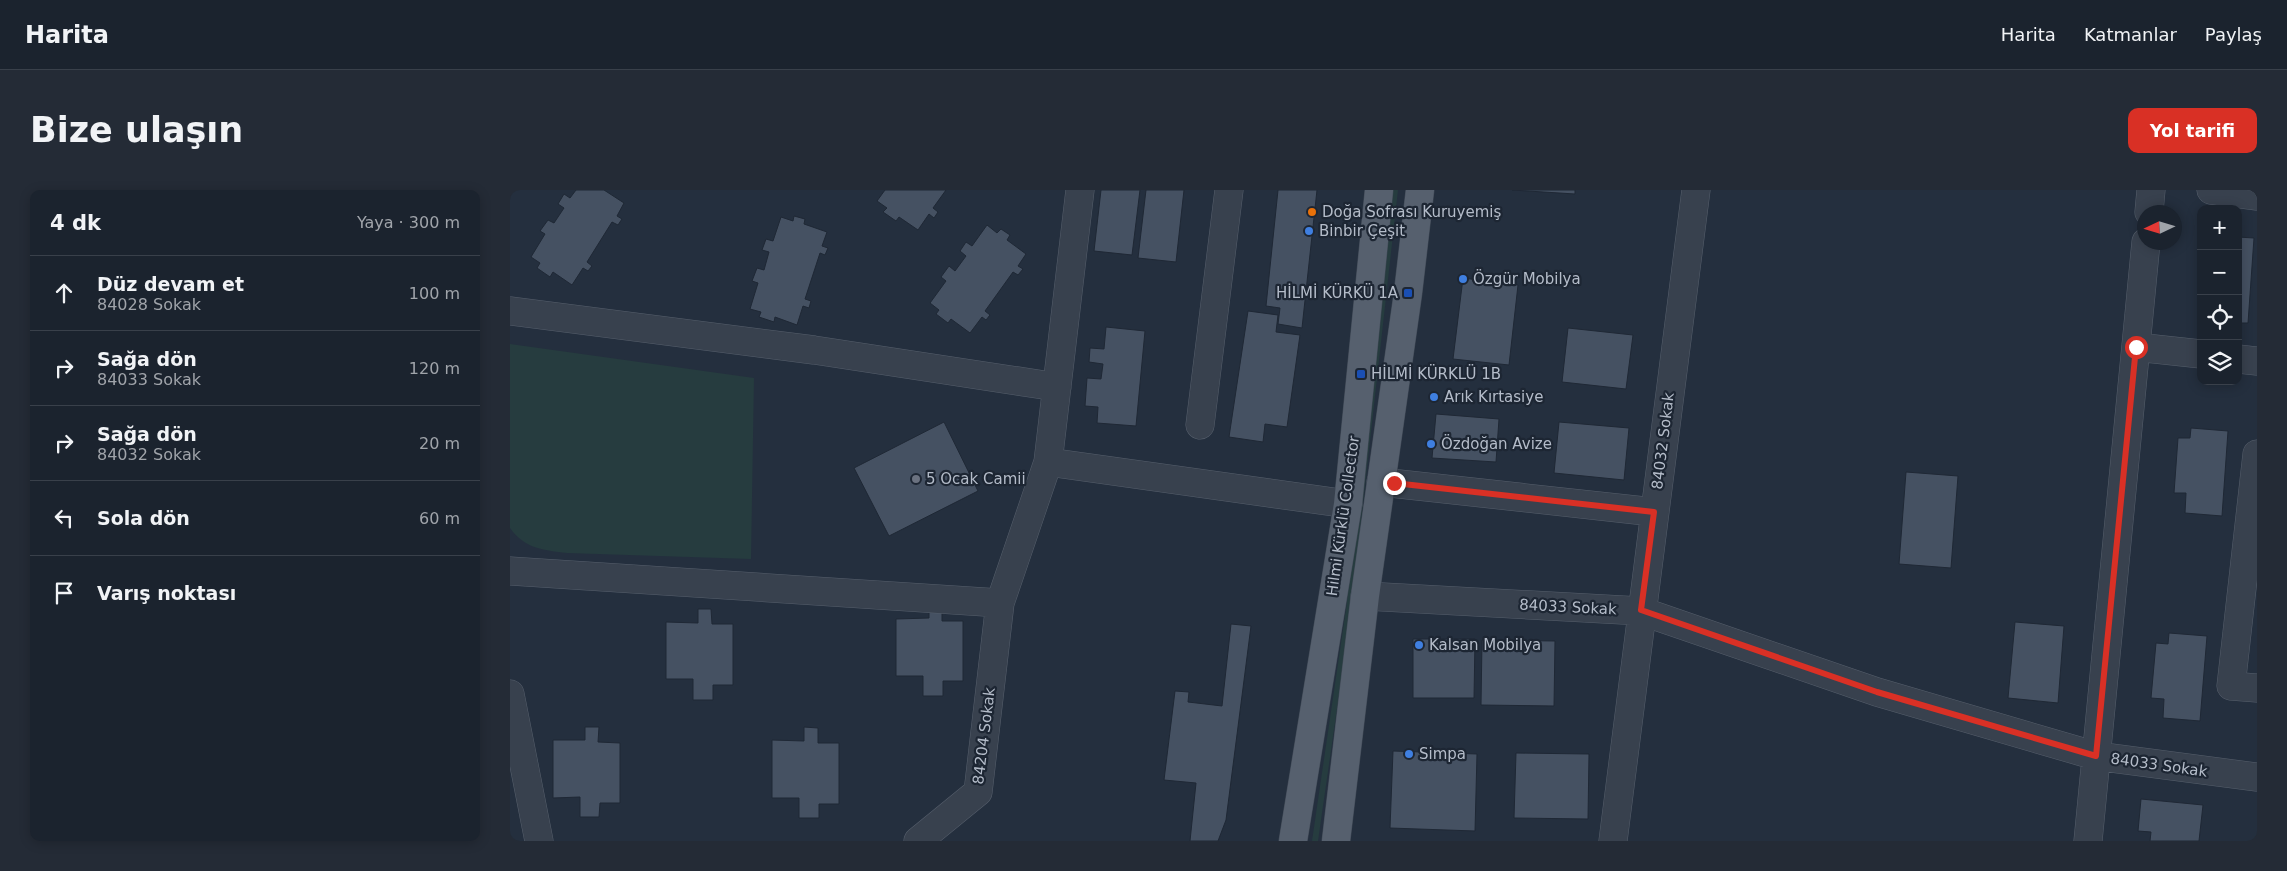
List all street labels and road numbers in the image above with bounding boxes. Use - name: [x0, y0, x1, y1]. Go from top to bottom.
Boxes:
- street label: 84032 Sokak: [1648, 391, 1678, 490]
- street label: Hilmi Kürklü Collector: [1323, 434, 1363, 597]
- street label: 84033 Sokak: [1519, 595, 1617, 619]
- street label: 84204 Sokak: [969, 686, 999, 785]
- street label: 84033 Sokak: [2109, 749, 2209, 781]

